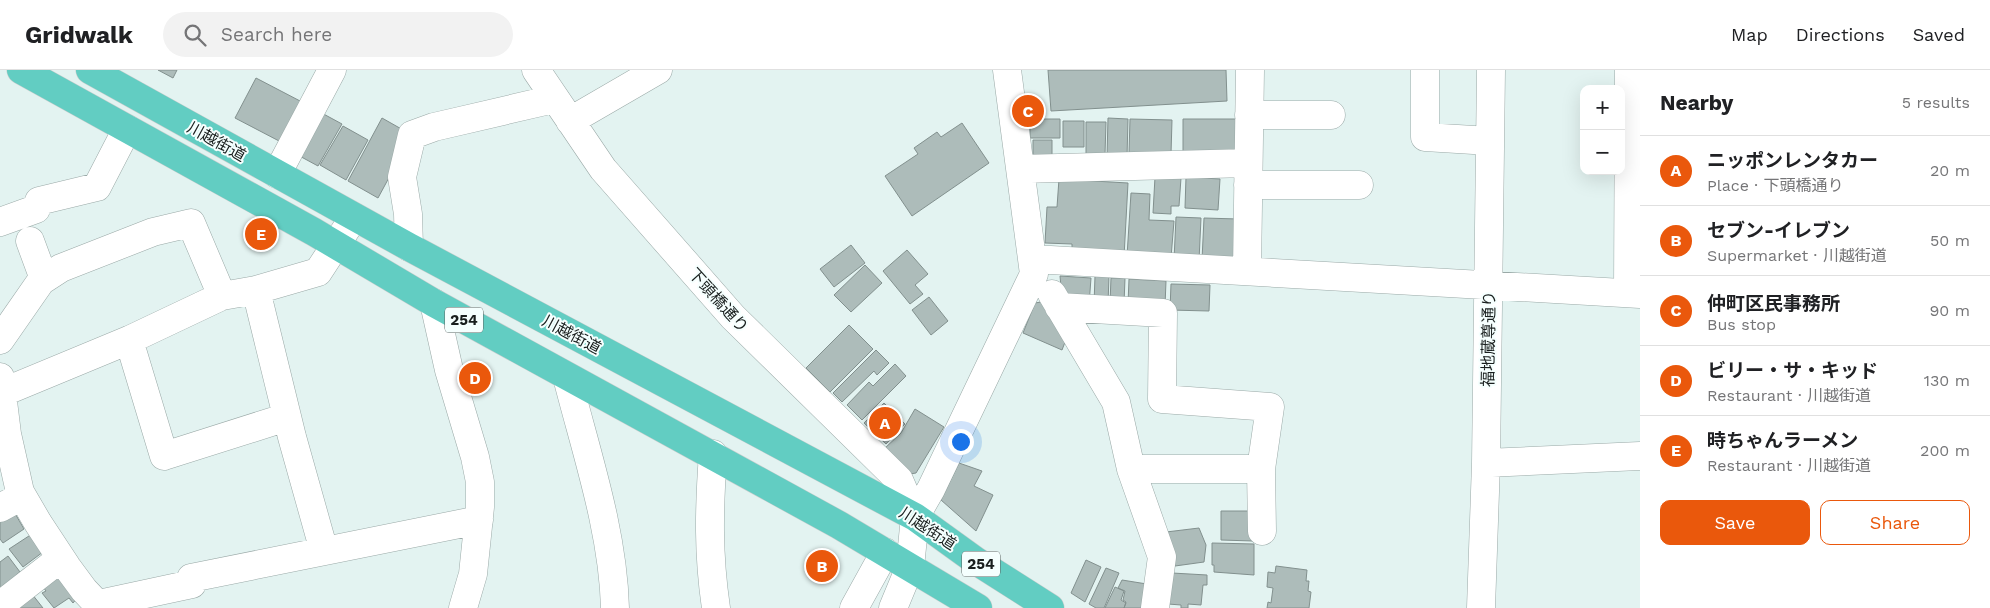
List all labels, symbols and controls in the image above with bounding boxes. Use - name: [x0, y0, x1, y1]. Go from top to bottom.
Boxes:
- search box: [163, 12, 513, 57]
- text: Gridwalk: [25, 21, 133, 49]
- icon: search: [181, 21, 209, 49]
- text: Search here: [221, 23, 332, 46]
- text: Map: [1731, 24, 1768, 45]
- text: Directions: [1796, 24, 1885, 45]
- text: Saved: [1913, 24, 1965, 45]
- map controls: [1580, 85, 1625, 175]
- button: +: [1580, 85, 1625, 130]
- text: Nearby: [1660, 90, 1733, 115]
- pin: C: [1012, 92, 1044, 130]
- text: 5 results: [1902, 93, 1970, 112]
- street label: 川越街道: [184, 118, 249, 165]
- button: −: [1580, 130, 1625, 175]
- text: ニッポンレンタカー: [1707, 149, 1878, 172]
- text: A: [1671, 161, 1681, 180]
- text: 20 m: [1930, 161, 1970, 180]
- text: Place · 下頭橋通り: [1707, 176, 1843, 195]
- pin: E: [245, 215, 277, 253]
- text: セブン-イレブン: [1707, 219, 1850, 242]
- text: B: [1671, 231, 1681, 250]
- text: 50 m: [1930, 231, 1970, 250]
- text: Supermarket · 川越街道: [1707, 246, 1887, 265]
- street label: 下頭橋通り: [685, 264, 752, 336]
- street label: 福地蔵尊通り: [1478, 291, 1499, 387]
- text: 仲町区民事務所: [1707, 292, 1840, 315]
- text: C: [1671, 301, 1681, 320]
- text: 90 m: [1929, 301, 1970, 320]
- road number: 254: [445, 308, 483, 332]
- street label: 川越街道: [539, 311, 604, 358]
- text: Bus stop: [1707, 315, 1776, 334]
- pin: D: [459, 359, 491, 397]
- text: ビリー・サ・キッド: [1707, 359, 1878, 382]
- text: D: [1670, 371, 1682, 390]
- text: 130 m: [1924, 371, 1970, 390]
- text: Restaurant · 川越街道: [1707, 386, 1871, 405]
- pin: A: [869, 404, 901, 442]
- your location: [948, 429, 974, 455]
- text: 時ちゃんラーメン: [1707, 429, 1858, 452]
- text: E: [1671, 441, 1681, 460]
- text: 200 m: [1920, 441, 1970, 460]
- text: Restaurant · 川越街道: [1707, 456, 1871, 475]
- button: Save: [1660, 500, 1810, 545]
- button: Share: [1820, 500, 1970, 545]
- street label: 川越街道: [896, 503, 960, 554]
- pin: B: [806, 547, 838, 585]
- road number: 254: [962, 552, 1000, 576]

